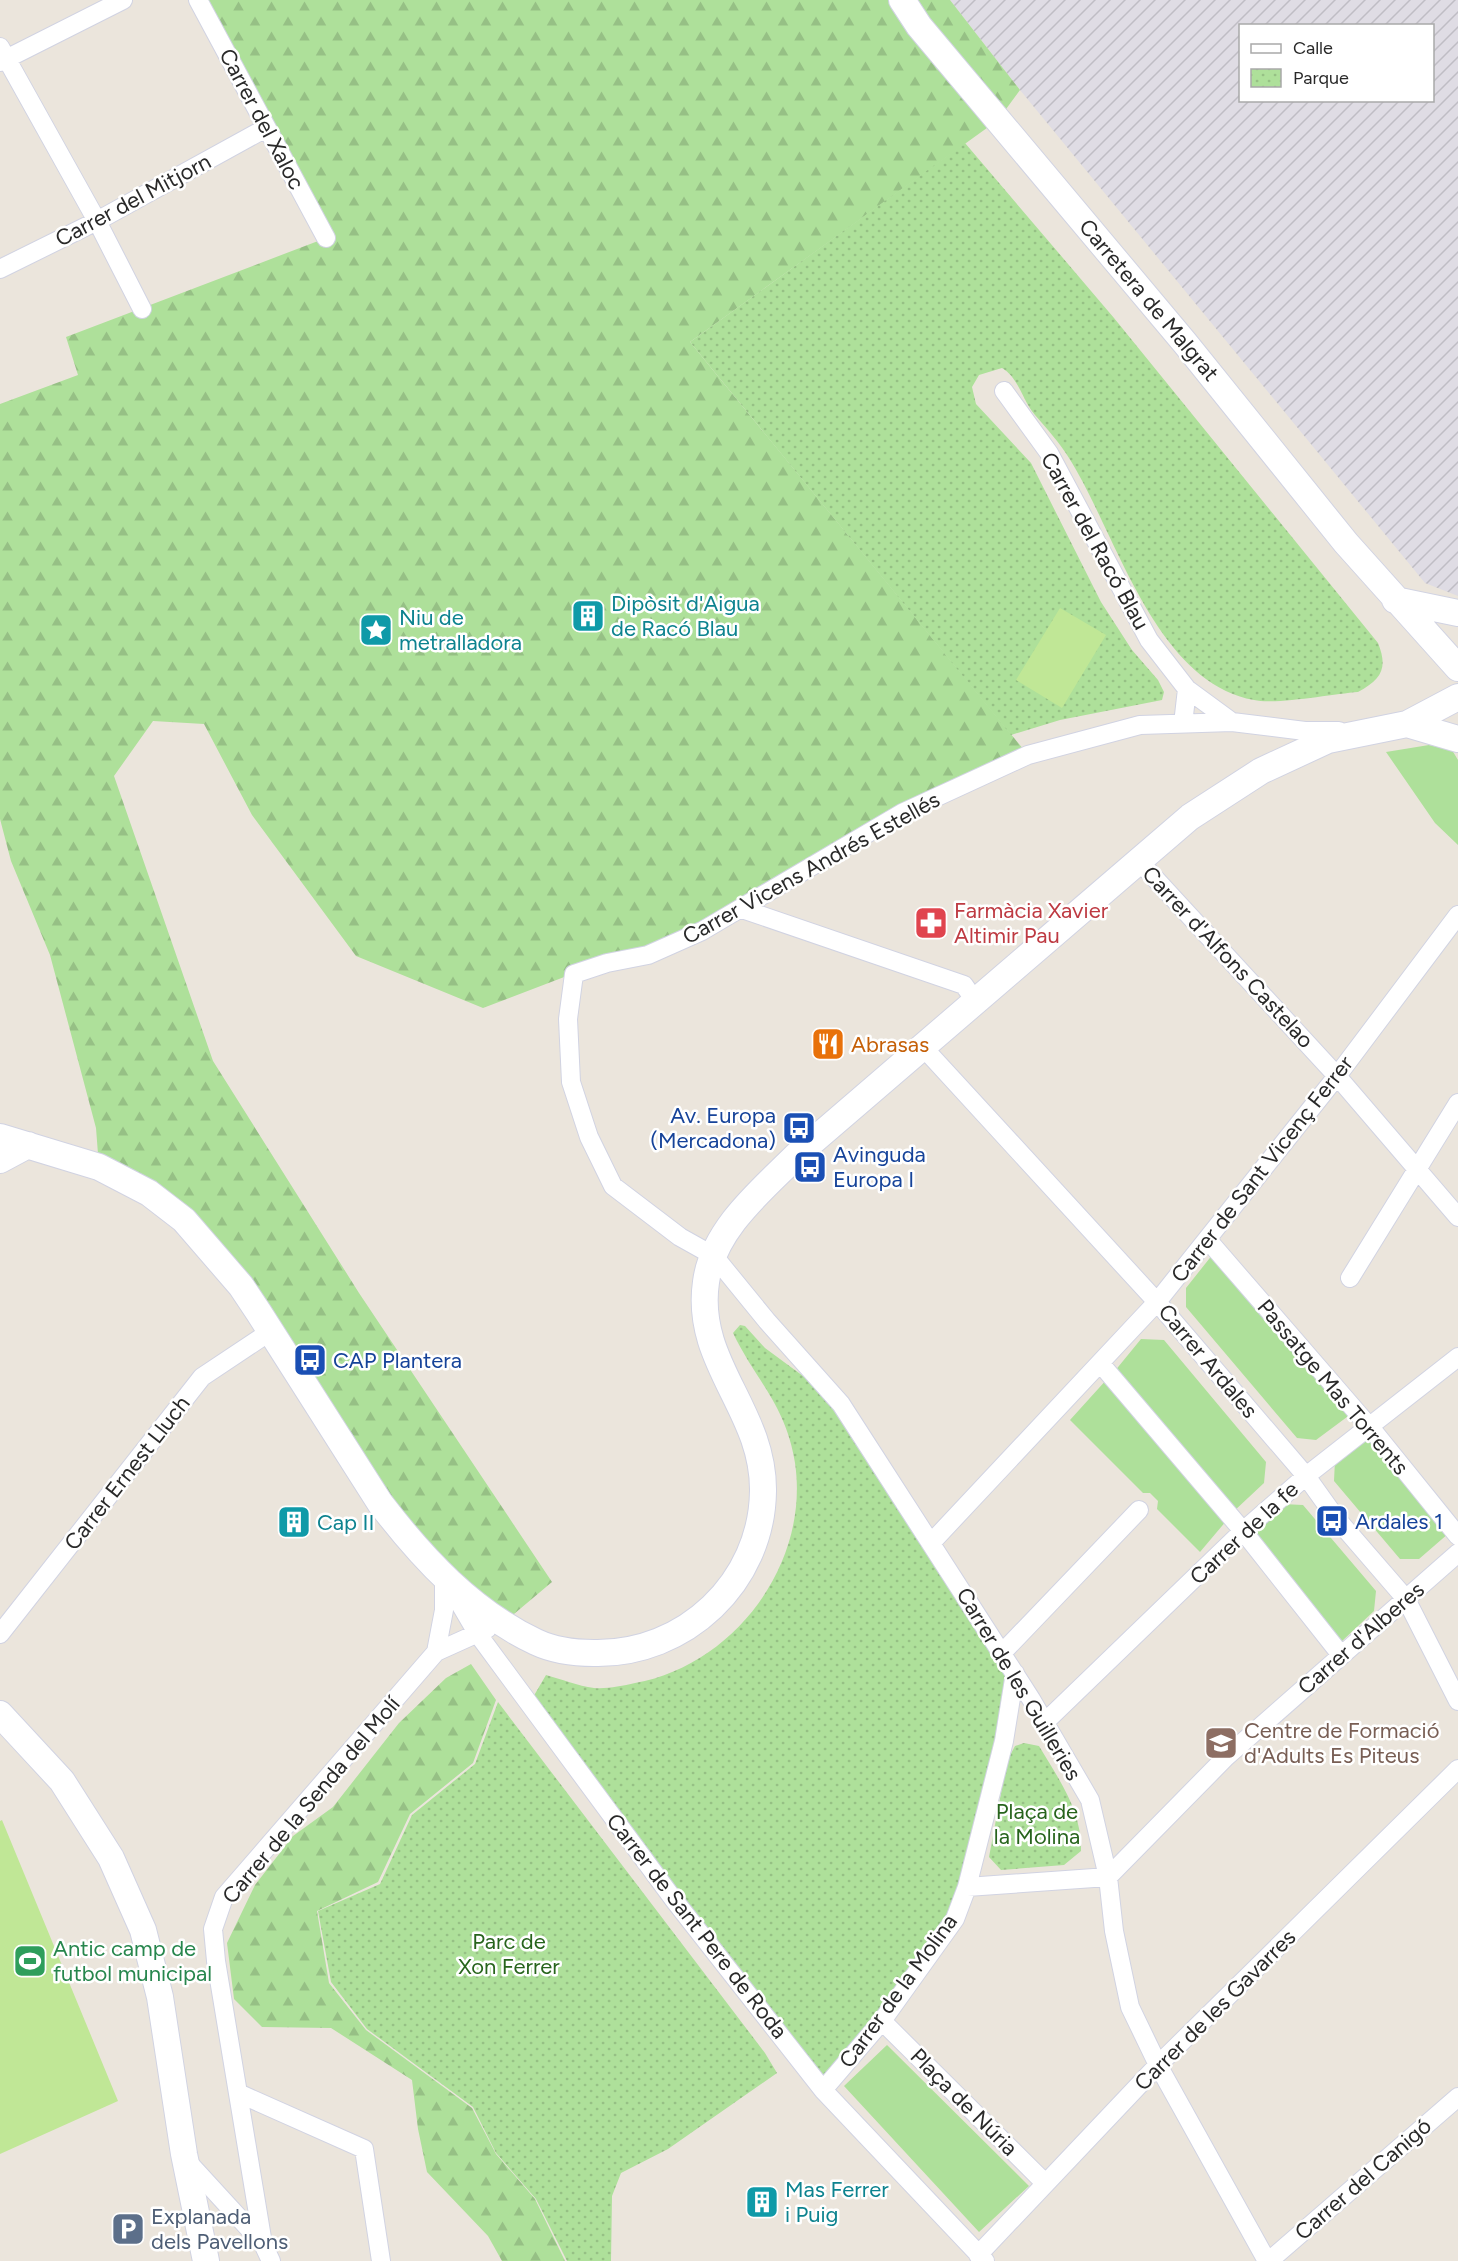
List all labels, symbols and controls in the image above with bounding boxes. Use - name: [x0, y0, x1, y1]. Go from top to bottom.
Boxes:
- legend: [1239, 24, 1434, 102]
- text: Calle: [1293, 37, 1333, 59]
- street label: Carrer del Xaloc: [214, 44, 311, 194]
- text: Parque: [1293, 67, 1349, 89]
- street label: Carrer del Mitjorn: [51, 148, 215, 252]
- street label: Carretera de Malgrat: [1073, 213, 1225, 387]
- street label: Carrer del Racó Blau: [1035, 447, 1155, 635]
- place label: Dipòsit d'Aigua de Racó Blau: [611, 590, 760, 642]
- building icon: Dipòsit d'Aigua de Racó Blau: [570, 598, 606, 634]
- place label: Niu de metralladora: [399, 604, 522, 656]
- place icon: Niu de metralladora: [358, 612, 394, 648]
- street label: Carrer Vicens Andrés Estellés: [678, 786, 944, 950]
- street label: Carrer d'Alfons Castelao: [1137, 860, 1319, 1054]
- place label: Farmàcia Xavier Altimir Pau: [954, 897, 1109, 949]
- pharmacy icon: Farmàcia Xavier Altimir Pau: [913, 905, 949, 941]
- restaurant icon: Abrasas: [810, 1026, 846, 1062]
- place label: Abrasas: [851, 1031, 929, 1058]
- street label: Carrer de Sant Vicenç Ferrer: [1165, 1050, 1359, 1288]
- place label: Av. Europa (Mercadona): [650, 1102, 776, 1154]
- bus stop icon: Av. Europa (Mercadona): [781, 1110, 817, 1146]
- place label: Avinguda Europa I: [833, 1141, 926, 1193]
- bus stop icon: Avinguda Europa I: [792, 1149, 828, 1185]
- street label: Passatge Mas Torrents: [1252, 1294, 1414, 1480]
- street label: Carrer Ardales: [1153, 1299, 1263, 1423]
- bus stop icon: CAP Plantera: [292, 1342, 328, 1378]
- place label: CAP Plantera: [333, 1347, 462, 1374]
- street label: Carrer Ernest Lluch: [58, 1390, 196, 1556]
- street label: Carrer de la fe: [1184, 1476, 1304, 1590]
- bus stop icon: Ardales 1: [1314, 1503, 1350, 1539]
- building icon: Cap II: [276, 1504, 312, 1540]
- place label: Ardales 1: [1355, 1508, 1443, 1535]
- place label: Cap II: [317, 1509, 374, 1536]
- street label: Carrer d'Alberes: [1292, 1576, 1430, 1700]
- street label: Carrer de les Guilleries: [951, 1583, 1087, 1785]
- street label: Carrer de la Senda del Molí: [216, 1690, 406, 1909]
- place label: Centre de Formació d'Adults Es Piteus: [1244, 1717, 1439, 1769]
- school or university icon: Centre de Formació d'Adults Es Piteus: [1203, 1725, 1239, 1761]
- park label: Plaça de la Molina: [994, 1798, 1080, 1850]
- street label: Carrer de Sant Pere de Roda: [601, 1808, 793, 2044]
- street label: Carrer de la Molina: [833, 1909, 963, 2073]
- street label: Carrer de les Gavarres: [1129, 1924, 1301, 2096]
- park label: Parc de Xon Ferrer: [458, 1928, 560, 1980]
- place label: Antic camp de futbol municipal: [53, 1935, 212, 1987]
- sports icon: Antic camp de futbol municipal: [12, 1943, 48, 1979]
- street label: Plaça de Núria: [905, 2043, 1023, 2161]
- street label: Carrer del Canigó: [1289, 2112, 1437, 2246]
- place label: Mas Ferrer i Puig: [785, 2176, 889, 2228]
- building icon: Mas Ferrer i Puig: [744, 2184, 780, 2220]
- place label: Explanada dels Pavellons: [151, 2203, 288, 2255]
- parking icon: Explanada dels Pavellons: [110, 2211, 146, 2247]

